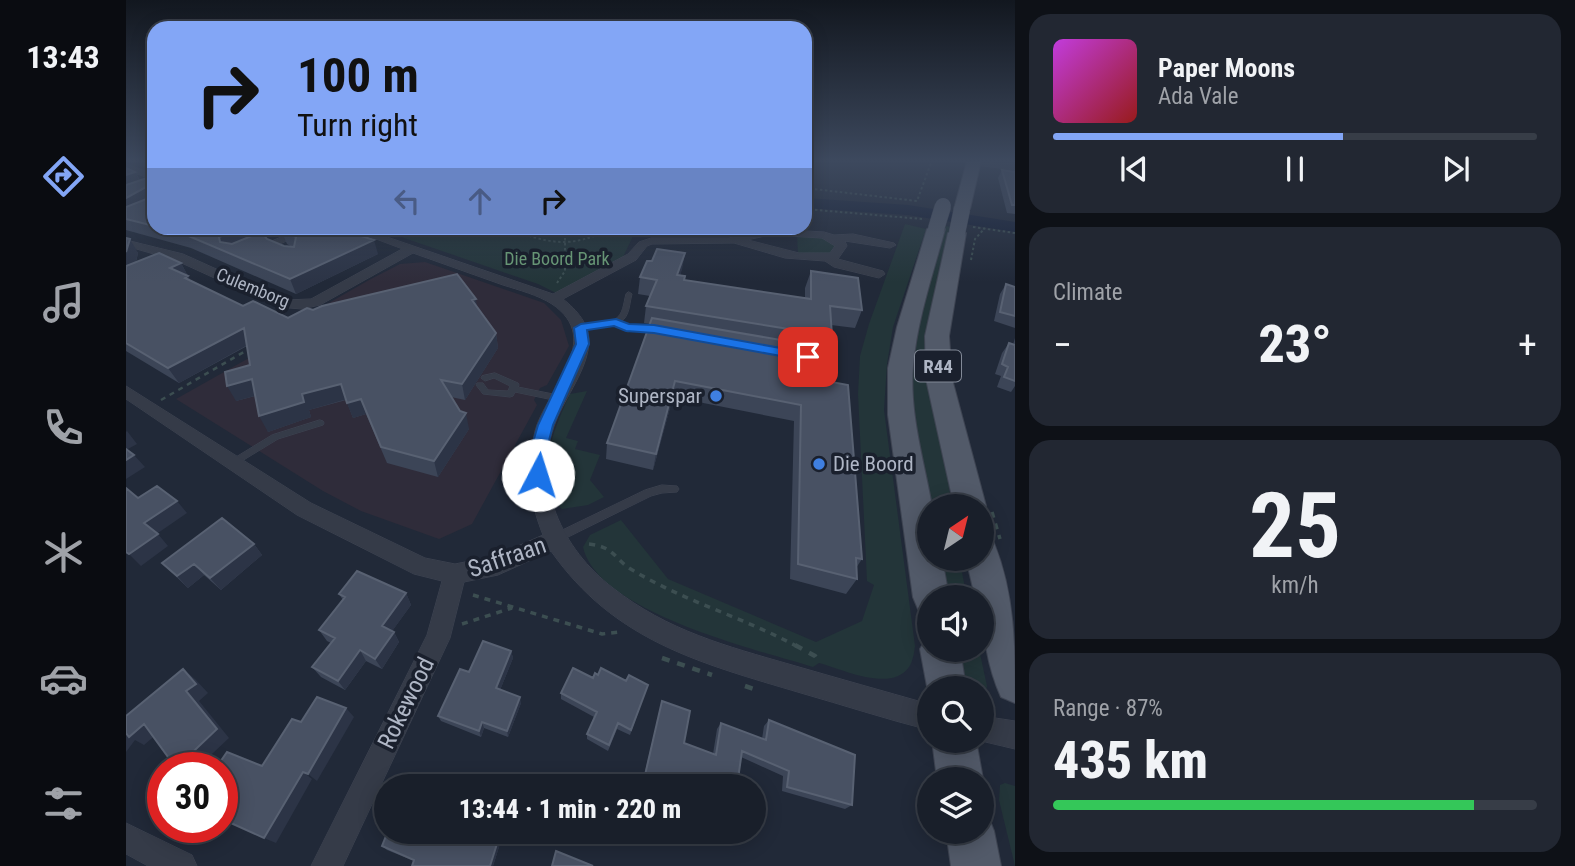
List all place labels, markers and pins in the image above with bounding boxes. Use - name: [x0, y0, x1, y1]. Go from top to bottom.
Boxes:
- pin: [778, 327, 838, 387]
- place label: Superspar: [618, 384, 702, 408]
- marker: Superspar: [708, 388, 724, 404]
- place label: Die Boord: [833, 452, 914, 476]
- marker: Die Boord: [811, 456, 827, 472]

